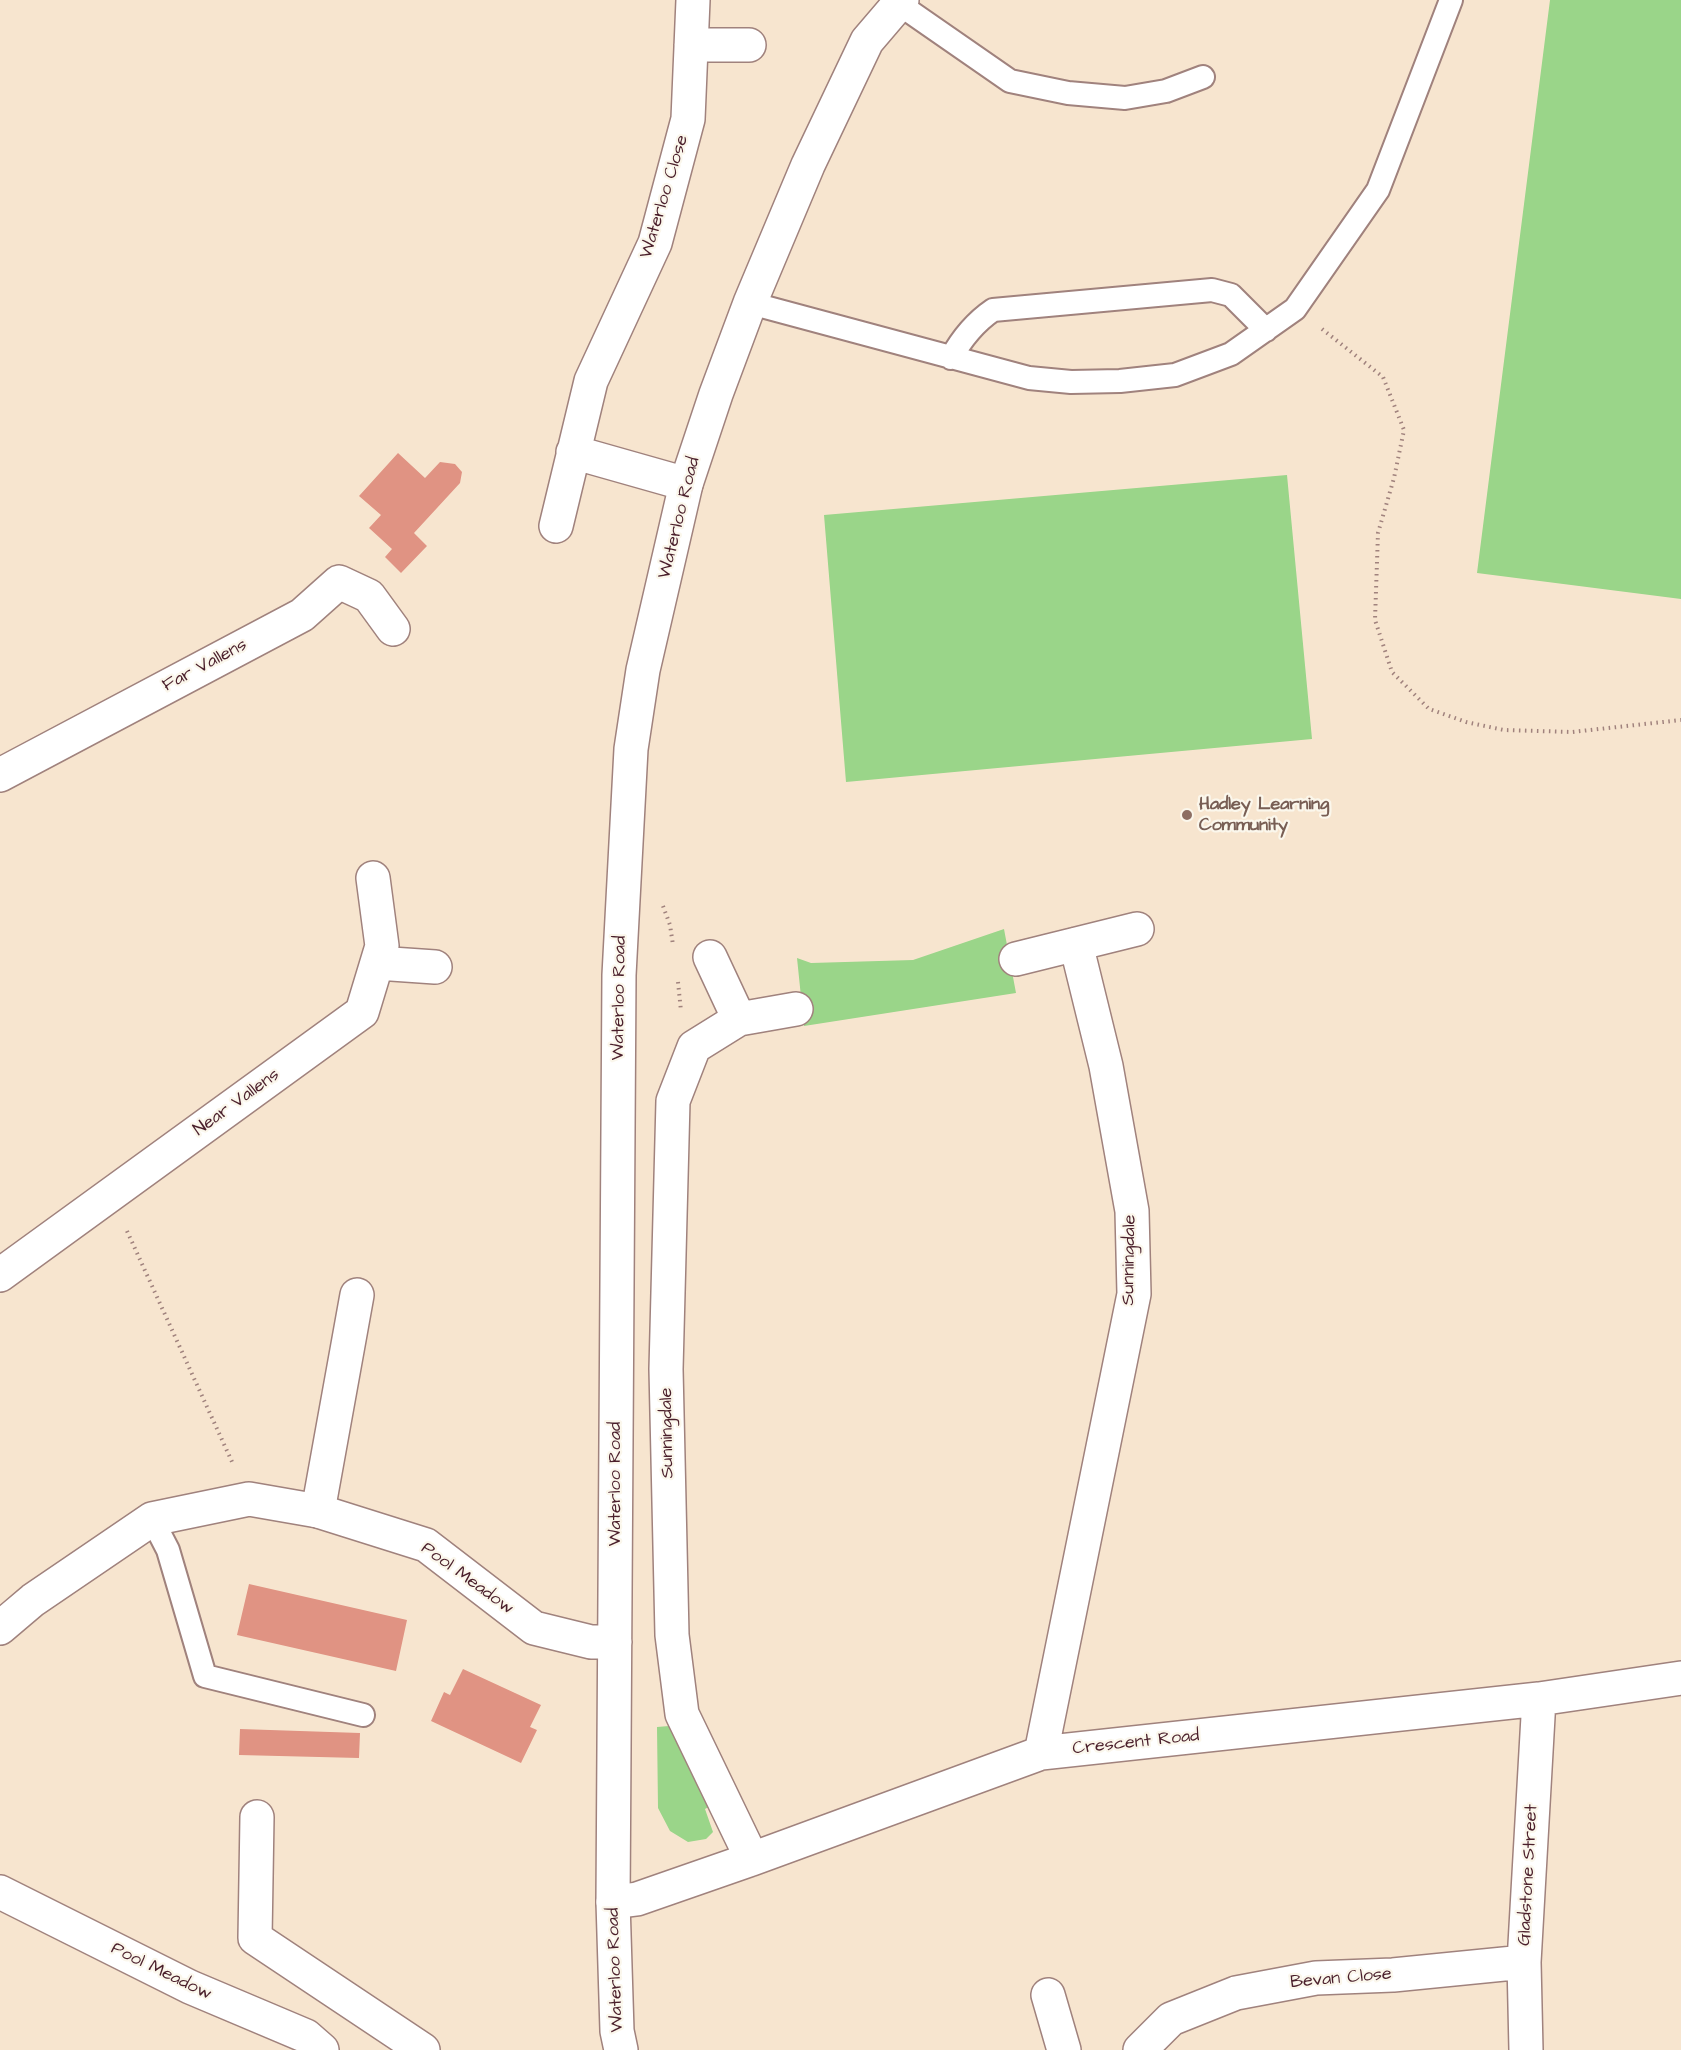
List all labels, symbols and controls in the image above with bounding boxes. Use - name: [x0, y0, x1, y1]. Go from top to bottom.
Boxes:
- street label: Waterloo Close: [636, 133, 694, 261]
- street label: Waterloo Road: [654, 455, 706, 581]
- street label: Far Vallens: [159, 635, 251, 697]
- place label: Hadley Learning Community: [1199, 794, 1329, 836]
- marker: Hadley Learning Community: [1180, 808, 1194, 822]
- street label: Waterloo Road: [608, 935, 632, 1061]
- street label: Near Vallens: [190, 1065, 284, 1141]
- street label: Sunningdale: [1118, 1214, 1142, 1306]
- street label: Sunningdale: [656, 1387, 680, 1479]
- street label: Waterloo Road: [605, 1422, 627, 1546]
- street label: Pool Meadow: [416, 1538, 518, 1620]
- street label: Crescent Road: [1072, 1726, 1200, 1760]
- street label: Gladstone Street: [1515, 1804, 1543, 1946]
- street label: Waterloo Road: [603, 1907, 629, 2033]
- street label: Pool Meadow: [107, 1938, 215, 2006]
- street label: Bevan Close: [1289, 1964, 1393, 1994]

